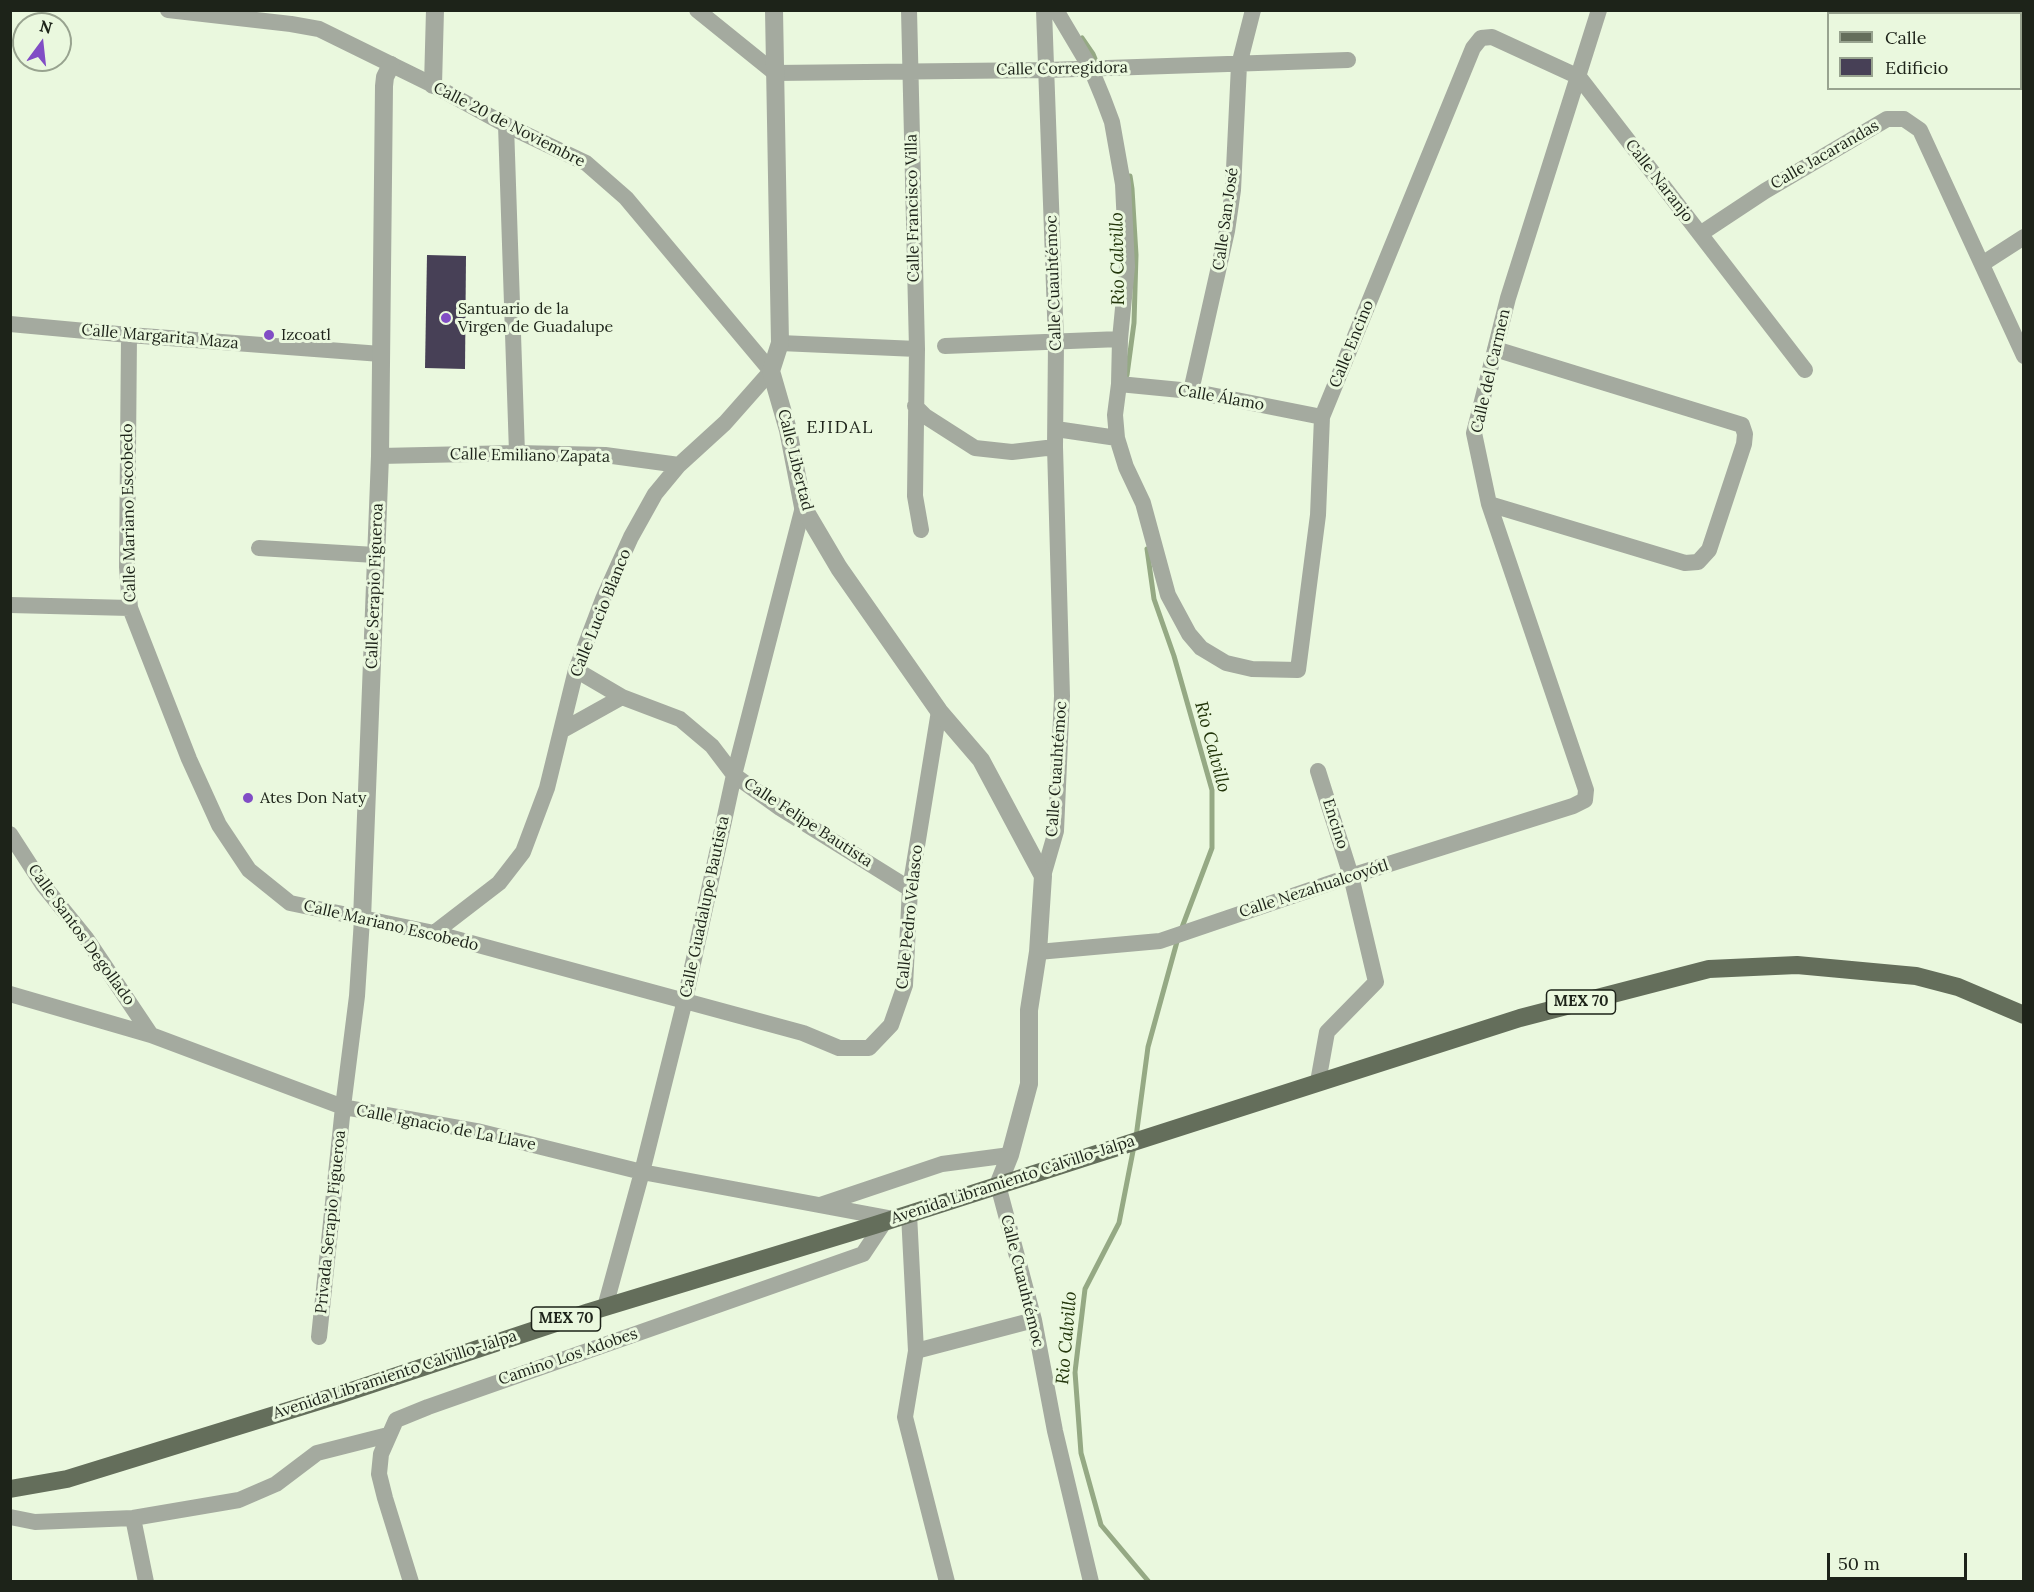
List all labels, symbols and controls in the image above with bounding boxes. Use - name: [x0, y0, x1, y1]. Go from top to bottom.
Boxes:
- north arrow: [12, 12, 72, 72]
- legend: [1827, 12, 2022, 90]
- text: N: [38, 15, 55, 38]
- text: Calle: [1885, 26, 1926, 49]
- text: Edificio: [1885, 56, 1948, 79]
- street label: Calle Corregidora: [996, 58, 1128, 80]
- street label: Calle 20 de Noviembre: [430, 78, 588, 172]
- street label: Calle Jacarandas: [1767, 116, 1883, 194]
- street label: Calle Francisco Villa: [902, 134, 924, 282]
- street label: Calle Naranjo: [1621, 136, 1697, 226]
- street label: Calle San José: [1209, 166, 1243, 272]
- water label: Rio Calvillo: [1106, 212, 1130, 306]
- street label: Calle Cuauhtémoc: [1042, 215, 1066, 351]
- street label: Calle Encino: [1326, 297, 1378, 391]
- place label: Santuario de la Virgen de Guadalupe: [458, 299, 613, 337]
- street label: Calle del Carmen: [1467, 307, 1515, 435]
- marker: Santuario de la Virgen de Guadalupe: [439, 311, 453, 325]
- street label: Calle Margarita Maza: [81, 321, 239, 353]
- place label: Izcoatl: [281, 325, 331, 345]
- marker: Izcoatl: [262, 328, 276, 342]
- street label: Calle Álamo: [1176, 381, 1266, 415]
- street label: Calle Libertad: [773, 407, 817, 513]
- district label: EJIDAL: [806, 417, 874, 439]
- street label: Calle Mariano Escobedo: [118, 423, 140, 603]
- street label: Calle Emiliano Zapata: [450, 445, 610, 467]
- street label: Calle Serapio Figueroa: [363, 503, 387, 669]
- street label: Calle Lucio Blanco: [567, 546, 635, 680]
- water label: Rio Calvillo: [1189, 699, 1235, 795]
- street label: Calle Cuauhtémoc: [1043, 701, 1071, 837]
- street label: Calle Felipe Bautista: [740, 774, 876, 872]
- place label: Ates Don Naty: [260, 788, 367, 808]
- marker: Ates Don Naty: [241, 791, 255, 805]
- street label: Encino: [1318, 796, 1352, 852]
- street label: Calle Guadalupe Bautista: [676, 814, 734, 1000]
- street label: Calle Pedro Velasco: [893, 844, 927, 990]
- street label: Calle Nezahualcoyótl: [1237, 856, 1391, 922]
- street label: Calle Santos Degollado: [23, 861, 139, 1009]
- street label: Calle Mariano Escobedo: [302, 897, 480, 955]
- road number: MEX 70: [1546, 990, 1616, 1014]
- street label: Calle Ignacio de La Llave: [355, 1101, 537, 1155]
- street label: Privada Serapio Figueroa: [312, 1129, 350, 1315]
- street label: Avenida Libramiento Calvillo-Jalpa: [889, 1131, 1137, 1229]
- street label: Calle Cuauhtémoc: [996, 1213, 1048, 1349]
- water label: Rio Calvillo: [1052, 1291, 1082, 1385]
- road number: MEX 70: [532, 1307, 600, 1331]
- street label: Camino Los Adobes: [496, 1324, 640, 1390]
- street label: Avenida Libramiento Calvillo-Jalpa: [271, 1326, 519, 1424]
- scale bar: [1830, 1541, 1970, 1579]
- text: 50 m: [1838, 1552, 1880, 1575]

